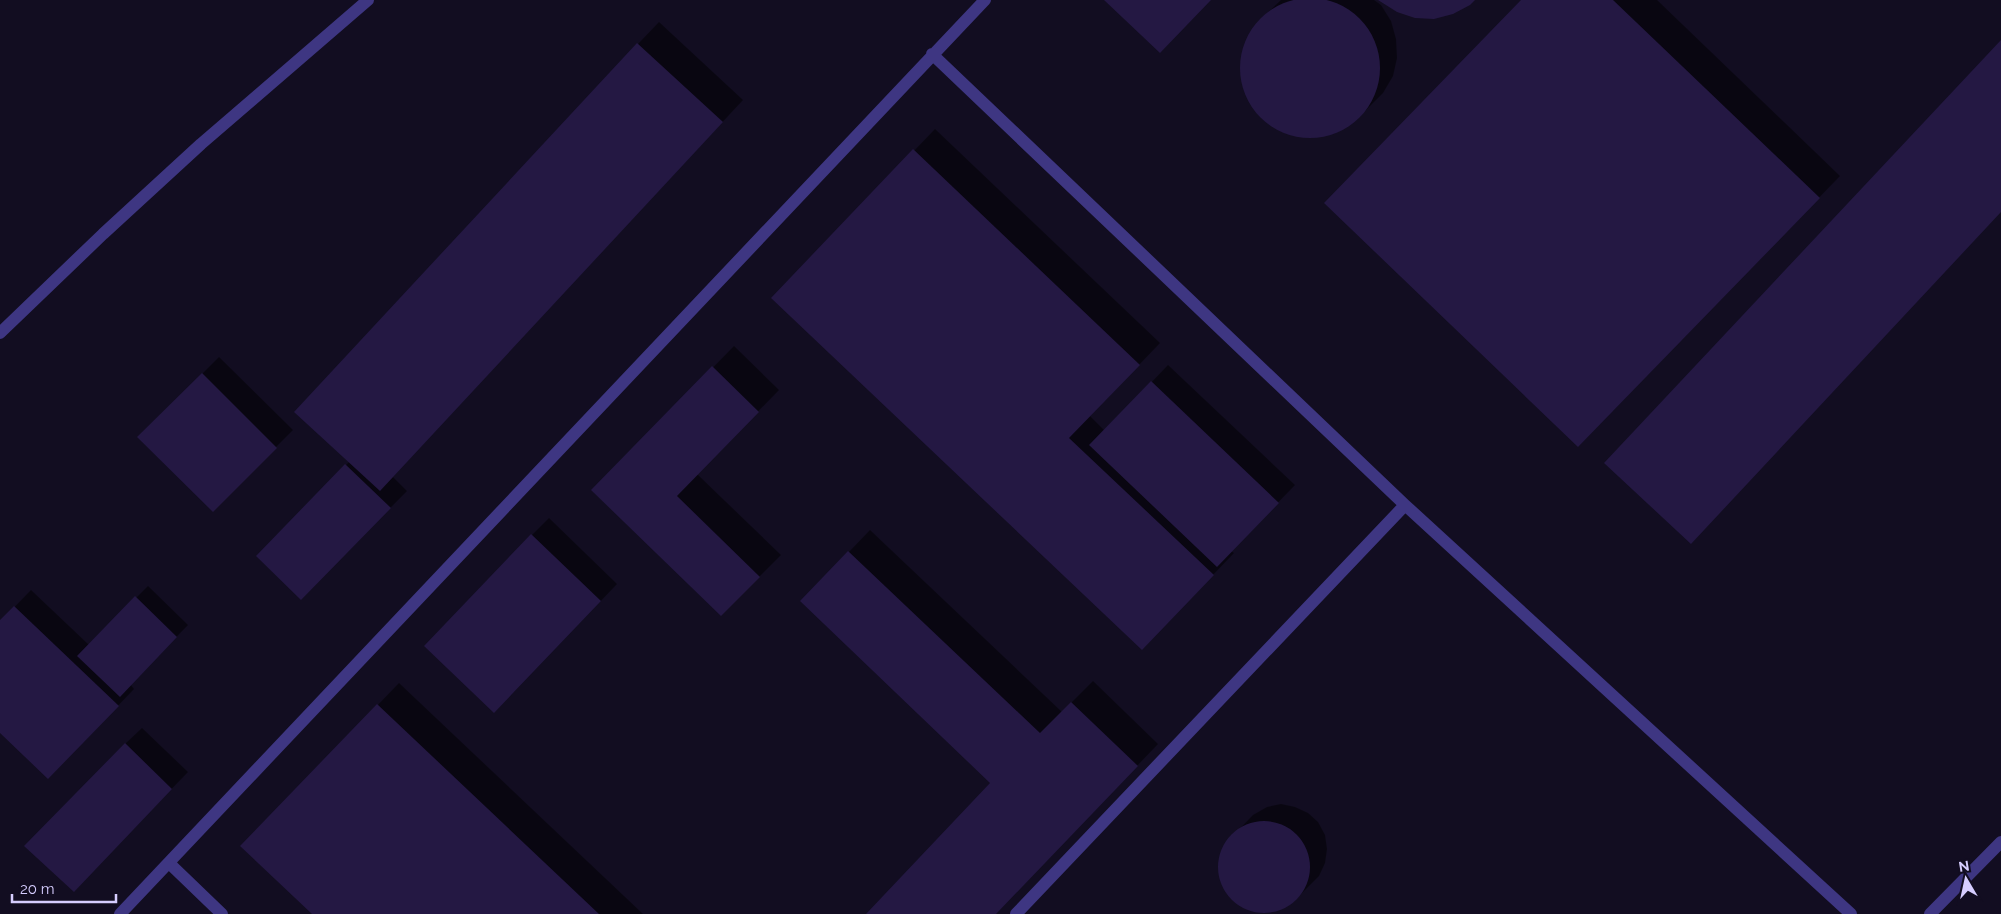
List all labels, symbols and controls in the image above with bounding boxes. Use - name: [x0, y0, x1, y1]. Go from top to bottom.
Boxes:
- north arrow: [1941, 854, 1991, 904]
- text: N: [1957, 857, 1970, 875]
- scale bar: [12, 872, 116, 904]
- text: 20 m: [20, 880, 55, 898]

